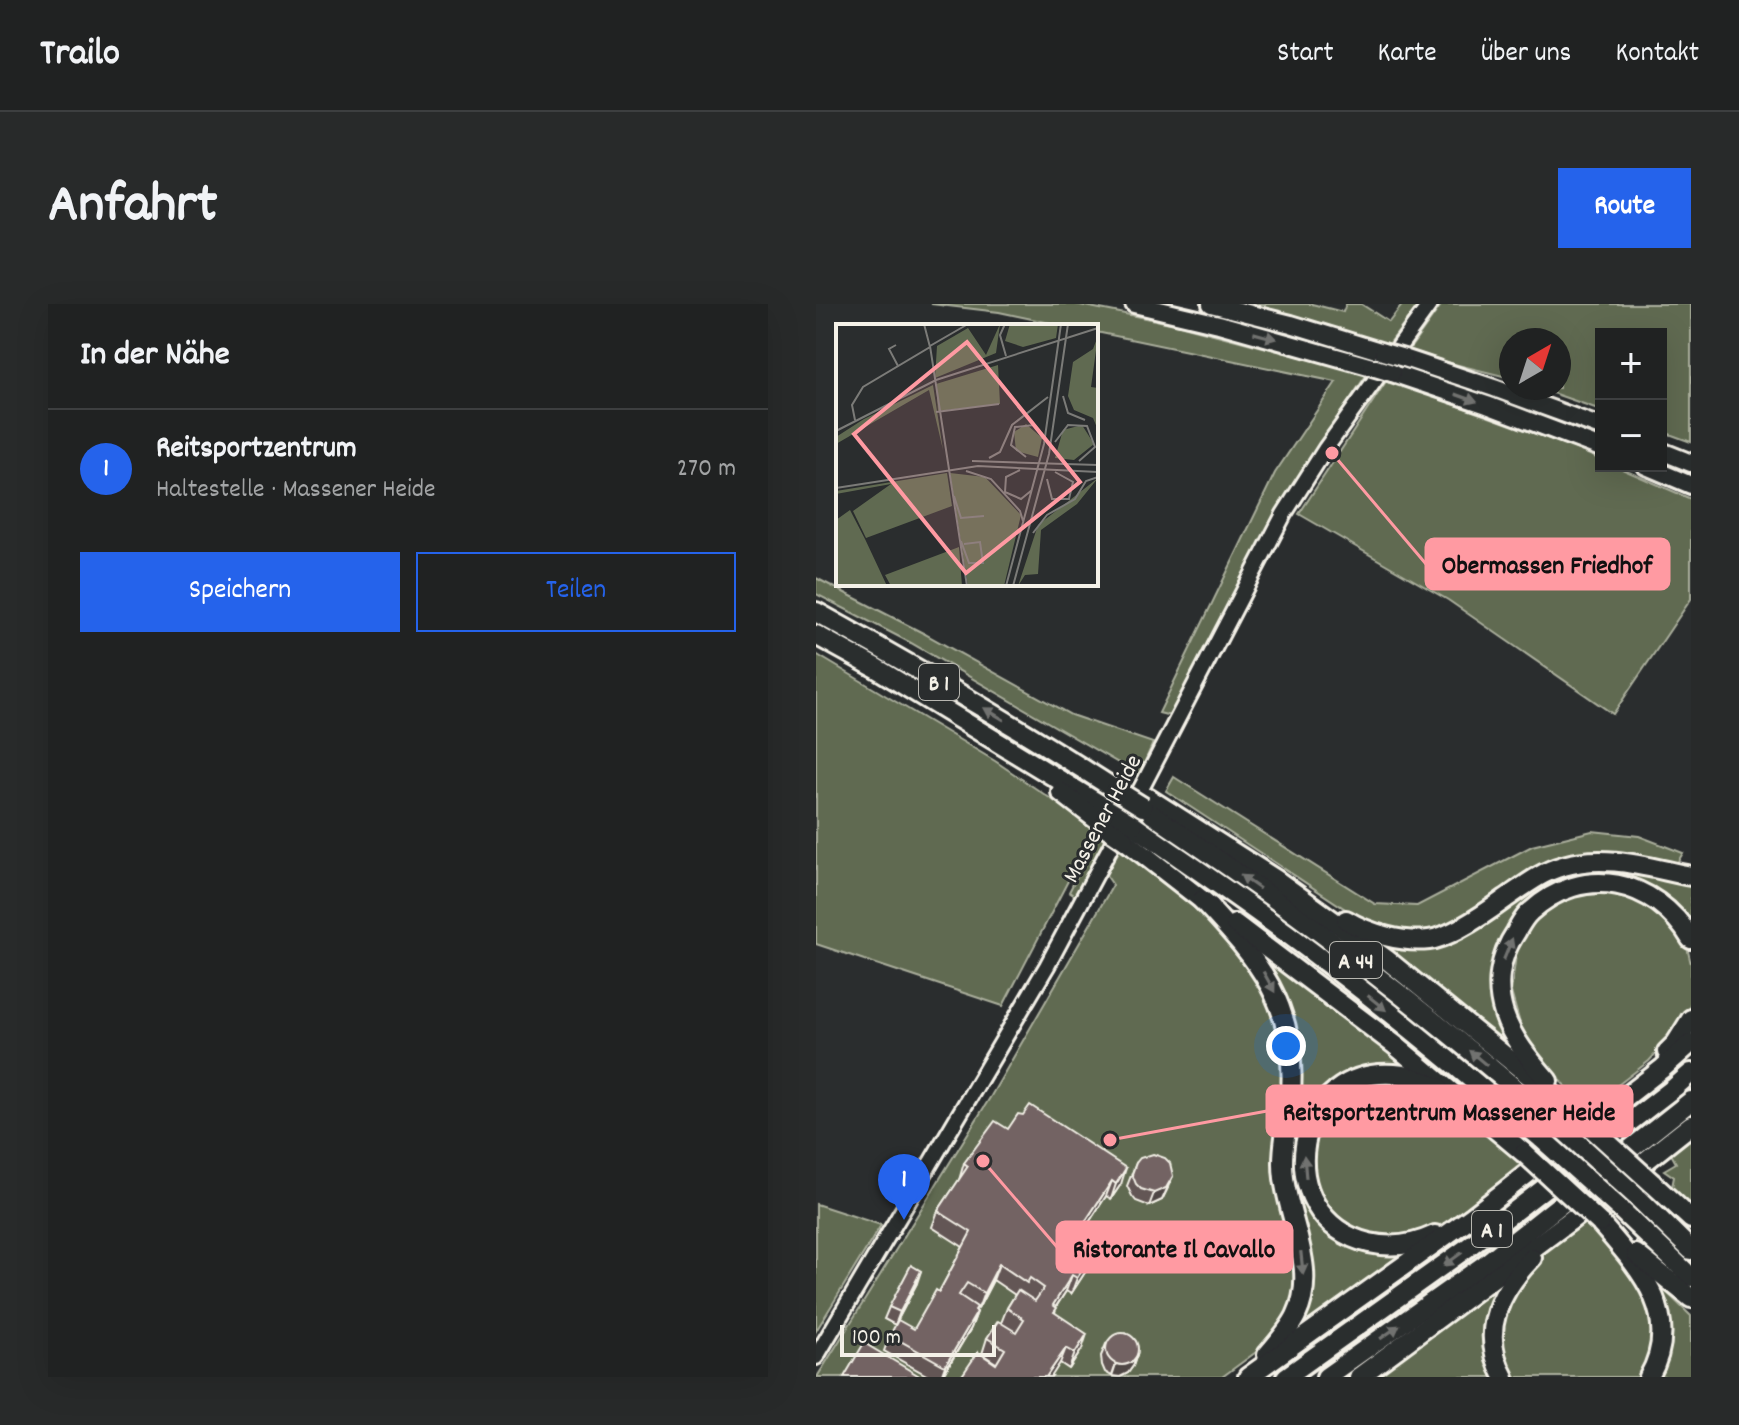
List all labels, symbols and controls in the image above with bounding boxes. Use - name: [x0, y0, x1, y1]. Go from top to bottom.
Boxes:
- text: Trailo: [40, 28, 120, 83]
- text: Start: [1277, 35, 1334, 75]
- text: Karte: [1378, 35, 1437, 75]
- text: Über uns: [1481, 35, 1571, 75]
- text: Kontakt: [1615, 35, 1699, 75]
- text: Anfahrt: [48, 168, 218, 248]
- button: Route: [1558, 168, 1691, 248]
- inset map: [836, 324, 1098, 586]
- north arrow: [1499, 328, 1571, 400]
- map controls: [1595, 328, 1667, 472]
- button: +: [1595, 328, 1667, 400]
- one-way arrow: [1252, 331, 1277, 343]
- text: In der Nähe: [80, 332, 230, 381]
- one-way arrow: [1454, 392, 1478, 404]
- button: −: [1595, 400, 1667, 472]
- text: Reitsportzentrum: [156, 429, 357, 472]
- text: 1: [103, 451, 109, 488]
- text: 270 m: [677, 451, 736, 488]
- text: Haltestelle · Massener Heide: [156, 472, 435, 509]
- callout: Obermassen Friedhof: [1426, 539, 1669, 589]
- text: Obermassen Friedhof: [1442, 549, 1654, 586]
- button: Speichern: [80, 552, 400, 632]
- button: Teilen: [416, 552, 736, 632]
- road number: B 1: [919, 664, 959, 700]
- one-way arrow: [983, 708, 1005, 722]
- street label: Massener Heide: [1055, 749, 1152, 890]
- one-way arrow: [1239, 875, 1260, 890]
- one-way arrow: [1501, 937, 1514, 961]
- road number: A 44: [1330, 942, 1382, 978]
- one-way arrow: [1261, 971, 1275, 993]
- one-way arrow: [1367, 994, 1387, 1011]
- your location: [1266, 1026, 1306, 1066]
- one-way arrow: [1468, 1050, 1488, 1067]
- callout: Reitsportzentrum Massener Heide: [1267, 1086, 1632, 1136]
- text: Reitsportzentrum Massener Heide: [1283, 1096, 1615, 1133]
- pin: 1: [878, 1154, 930, 1220]
- one-way arrow: [1298, 1154, 1311, 1179]
- road number: A 1: [1472, 1211, 1512, 1247]
- callout: Ristorante Il Cavallo: [1057, 1222, 1292, 1272]
- text: Ristorante Il Cavallo: [1073, 1233, 1276, 1270]
- one-way arrow: [1443, 1250, 1463, 1266]
- one-way arrow: [1296, 1251, 1309, 1276]
- scale bar: [840, 1321, 996, 1357]
- text: 100 m: [852, 1323, 901, 1354]
- one-way arrow: [1379, 1325, 1400, 1340]

